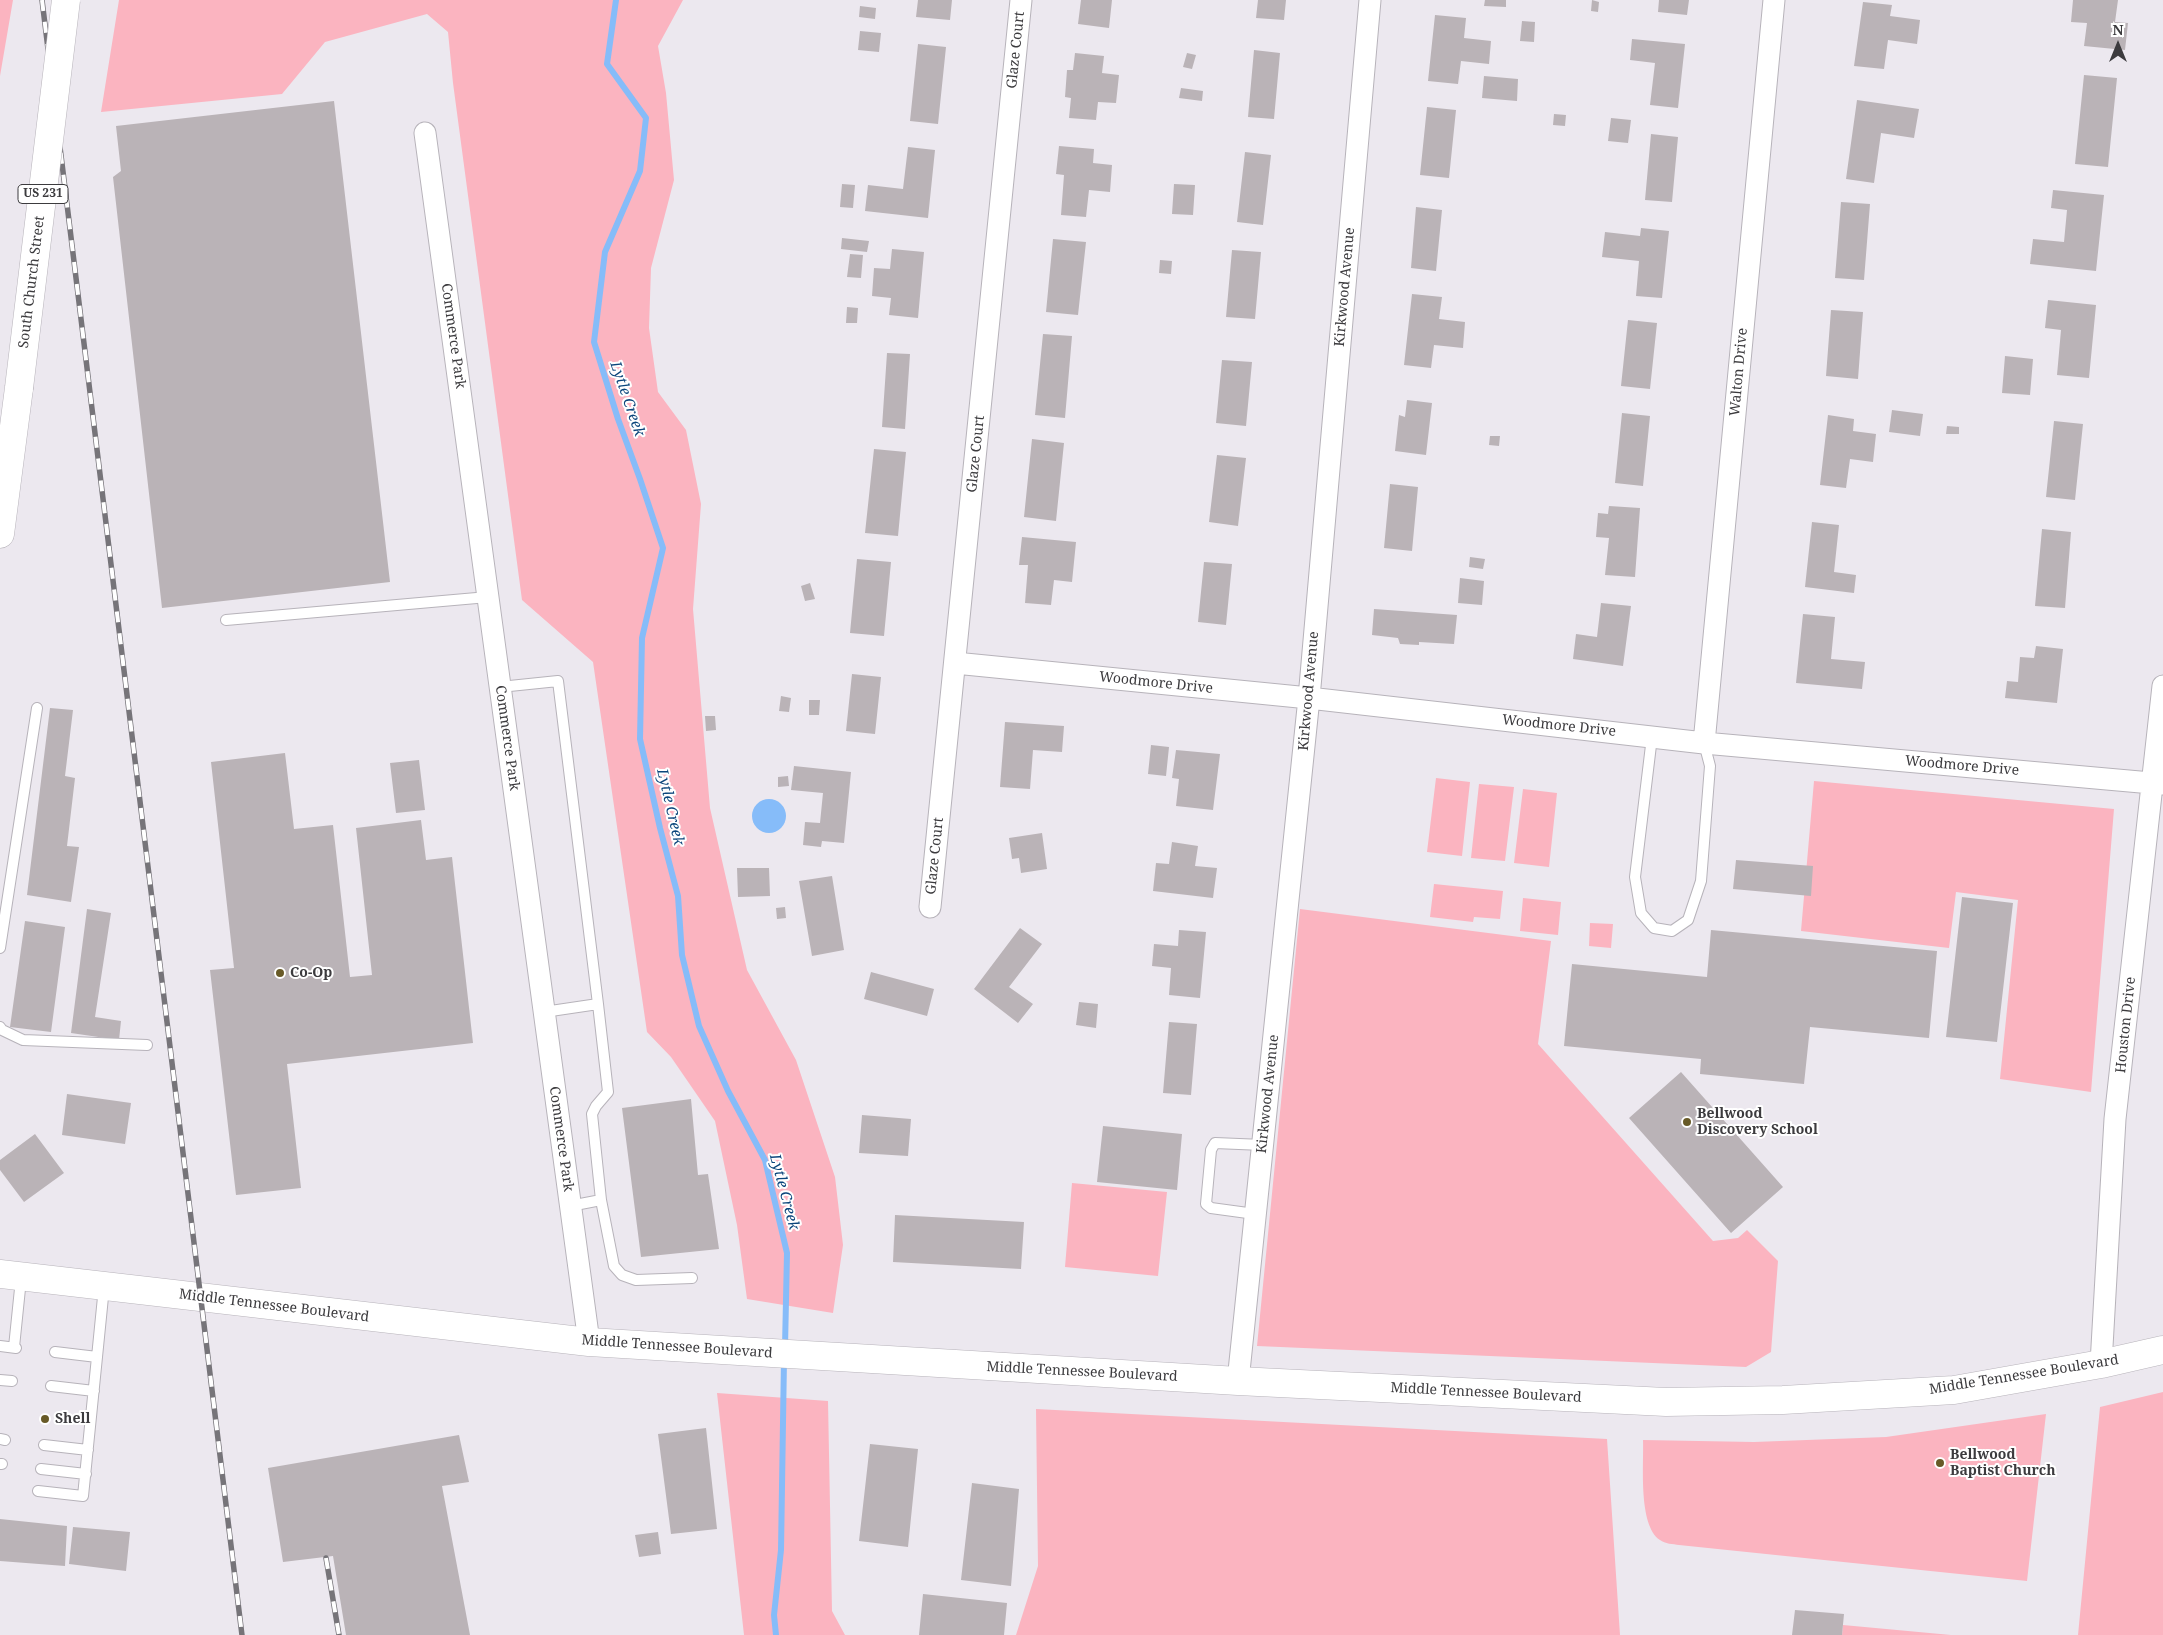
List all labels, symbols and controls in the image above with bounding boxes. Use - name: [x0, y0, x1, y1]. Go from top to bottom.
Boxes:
- street label: Glaze Court: [1004, 11, 1028, 89]
- north arrow: [2093, 20, 2143, 70]
- text: N: [2112, 20, 2124, 39]
- road number: US 231: [18, 184, 68, 203]
- street label: South Church Street: [16, 215, 48, 349]
- street label: Kirkwood Avenue: [1331, 227, 1359, 347]
- street label: Commerce Park: [437, 282, 469, 390]
- street label: Walton Drive: [1727, 327, 1751, 417]
- water label: Lytle Creek: [606, 359, 648, 439]
- street label: Glaze Court: [964, 415, 988, 493]
- street label: Kirkwood Avenue: [1295, 631, 1323, 751]
- street label: Woodmore Drive: [1098, 669, 1214, 697]
- street label: Commerce Park: [491, 684, 523, 792]
- street label: Woodmore Drive: [1501, 712, 1617, 740]
- street label: Woodmore Drive: [1904, 753, 2020, 779]
- water label: Lytle Creek: [652, 767, 688, 847]
- street label: Glaze Court: [923, 817, 947, 895]
- place label: Co-Op: [290, 965, 332, 981]
- marker: Co-Op: [274, 967, 286, 979]
- street label: Houston Drive: [2113, 976, 2139, 1074]
- street label: Kirkwood Avenue: [1253, 1034, 1283, 1154]
- street label: Commerce Park: [545, 1085, 577, 1193]
- place label: Bellwood Discovery School: [1697, 1106, 1818, 1138]
- marker: Bellwood Discovery School: [1681, 1116, 1693, 1128]
- water label: Lytle Creek: [765, 1152, 803, 1232]
- street label: Middle Tennessee Boulevard: [178, 1286, 370, 1326]
- street label: Middle Tennessee Boulevard: [581, 1332, 773, 1362]
- street label: Middle Tennessee Boulevard: [1928, 1352, 2120, 1398]
- street label: Middle Tennessee Boulevard: [986, 1359, 1178, 1385]
- street label: Middle Tennessee Boulevard: [1390, 1380, 1582, 1406]
- place label: Shell: [55, 1411, 90, 1427]
- marker: Shell: [39, 1413, 51, 1425]
- place label: Bellwood Baptist Church: [1950, 1447, 2056, 1480]
- marker: Bellwood Baptist Church: [1934, 1457, 1946, 1469]

